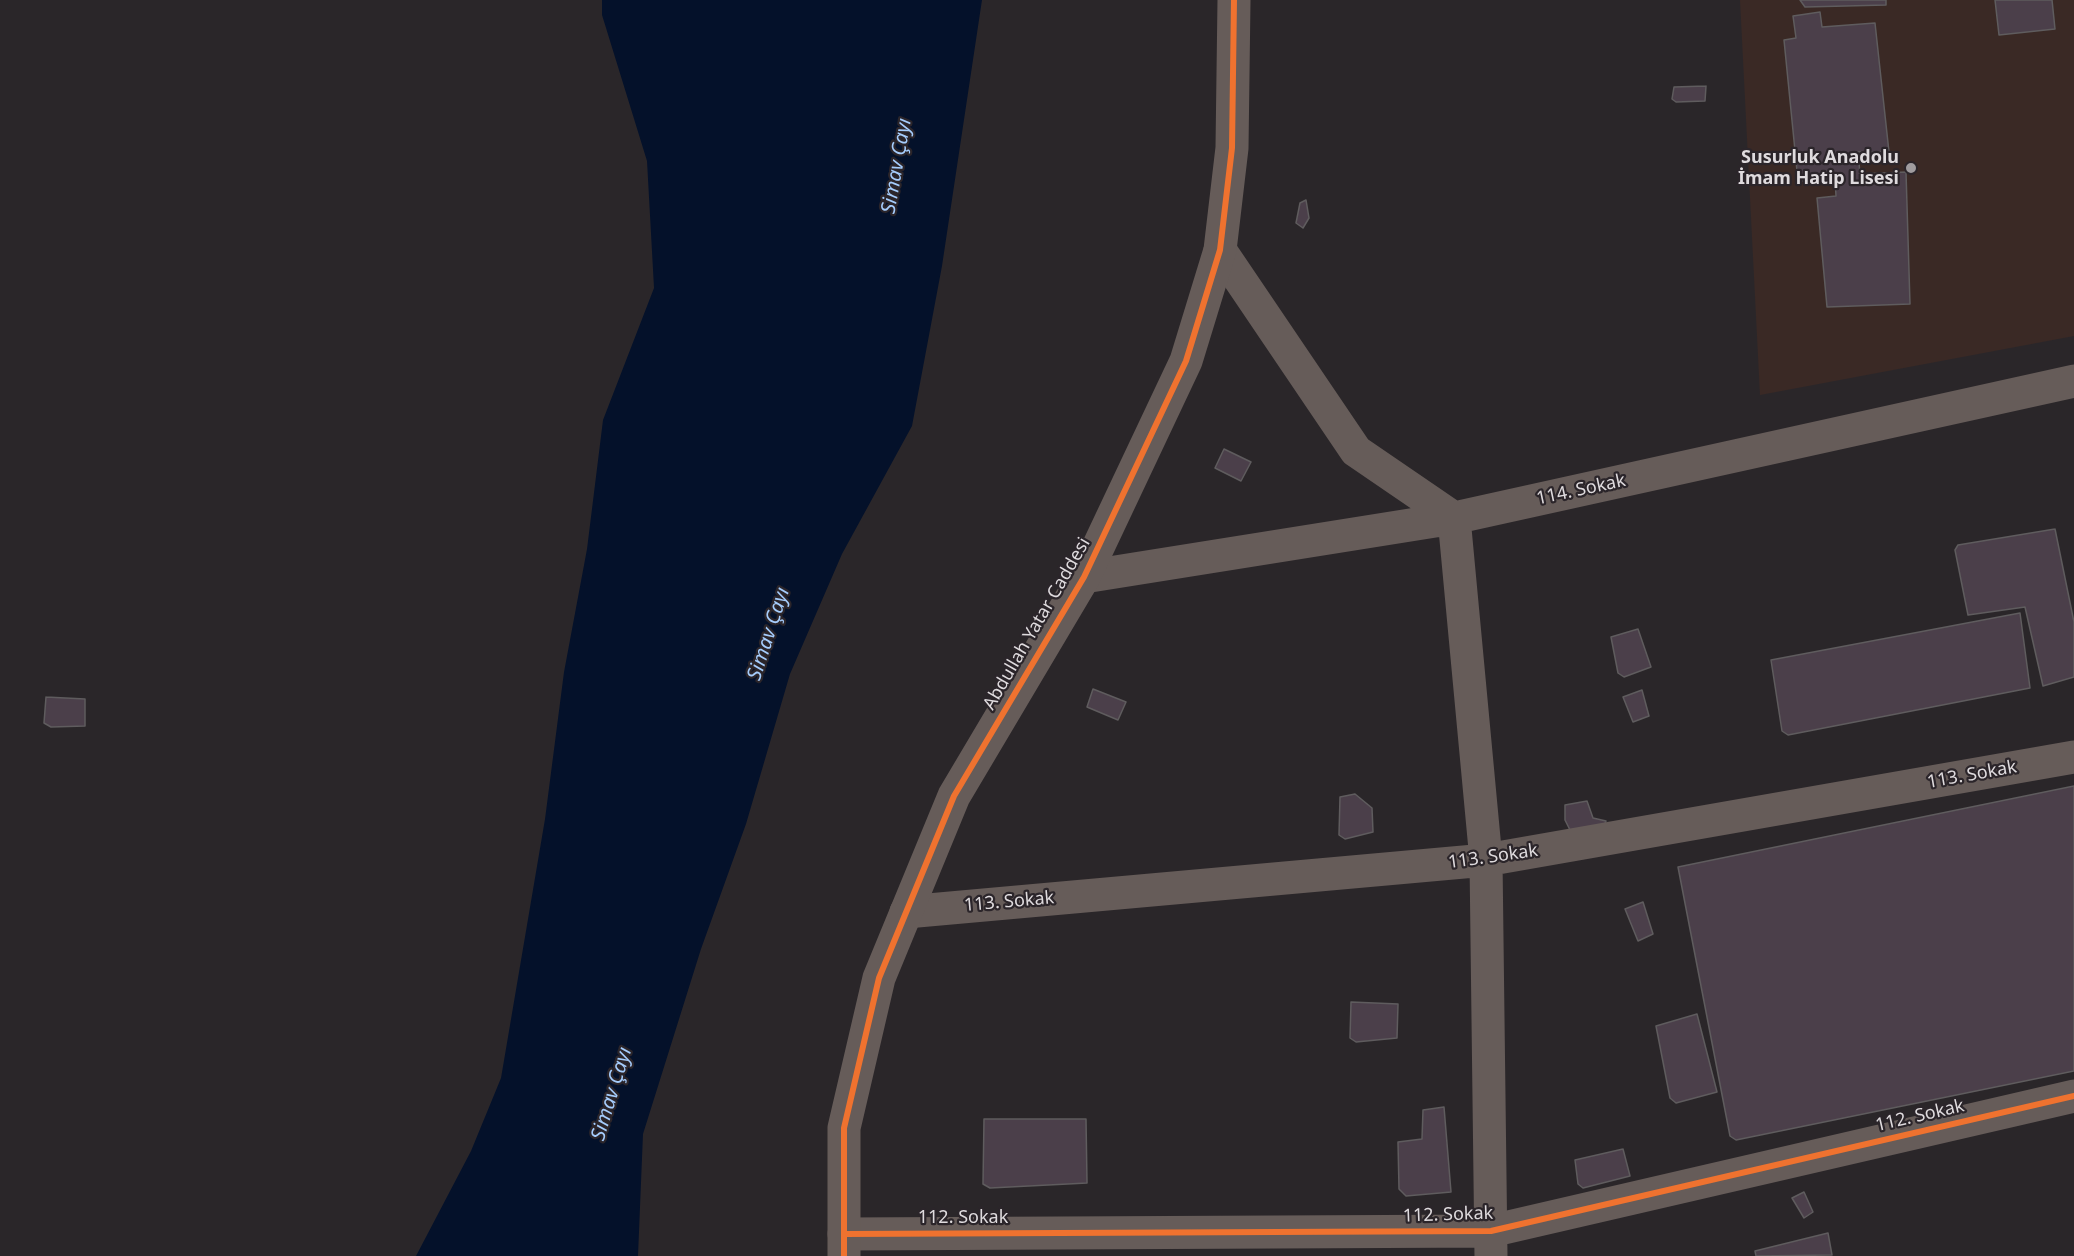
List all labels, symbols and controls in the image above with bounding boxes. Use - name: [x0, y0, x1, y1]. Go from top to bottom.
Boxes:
- water label: Simav Çayı: [877, 117, 917, 215]
- place label: Susurluk Anadolu İmam Hatip Lisesi: [1738, 147, 1899, 190]
- marker: Susurluk Anadolu İmam Hatip Lisesi: [1904, 161, 1918, 175]
- street label: 114. Sokak: [1535, 470, 1627, 510]
- street label: Abdullah Yatar Caddesi: [979, 534, 1095, 714]
- water label: Simav Çayı: [743, 585, 795, 683]
- street label: 113. Sokak: [1926, 757, 2018, 793]
- street label: 113. Sokak: [1447, 840, 1539, 874]
- street label: 113. Sokak: [963, 887, 1055, 917]
- water label: Simav Çayı: [586, 1044, 638, 1144]
- street label: 112. Sokak: [1873, 1095, 1967, 1137]
- street label: 112. Sokak: [1402, 1203, 1494, 1227]
- street label: 112. Sokak: [918, 1207, 1008, 1229]

